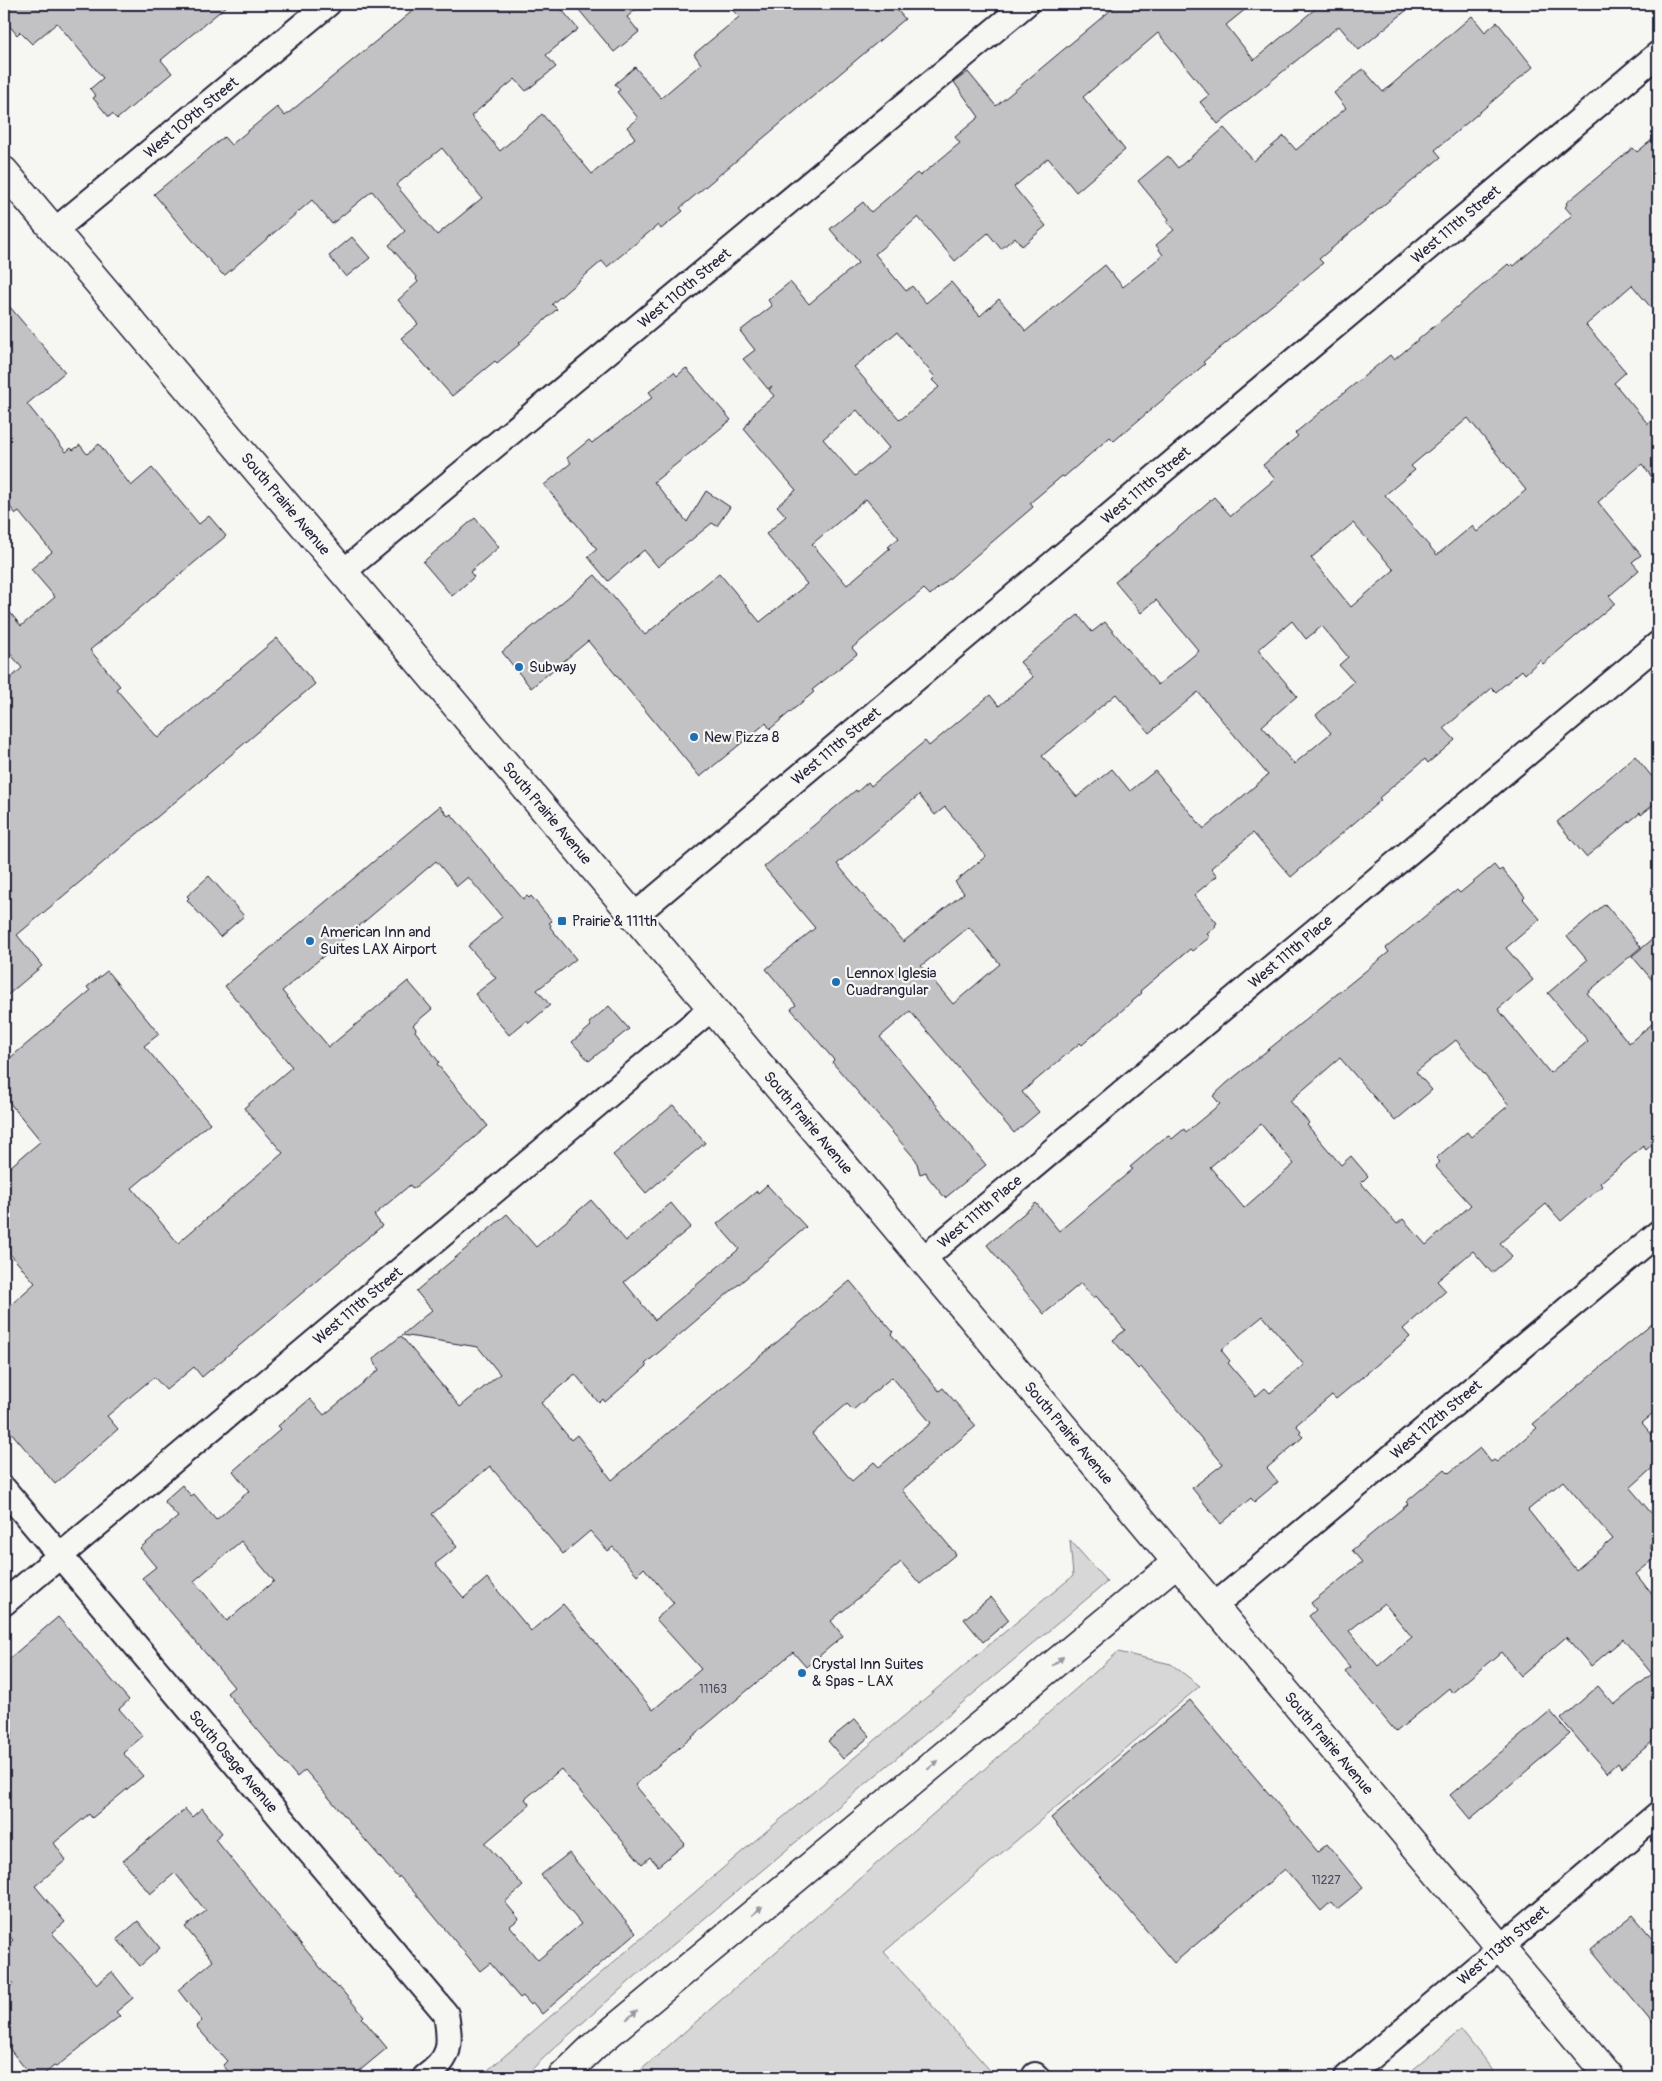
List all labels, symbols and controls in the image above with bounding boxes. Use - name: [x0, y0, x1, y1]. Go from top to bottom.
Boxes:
- street label: West 109th Street: [140, 72, 243, 162]
- street label: West 111th Street: [1407, 181, 1505, 267]
- street label: West 110th Street: [634, 243, 736, 332]
- street label: West 111th Street: [1097, 442, 1195, 528]
- street label: South Prairie Avenue: [237, 449, 335, 560]
- place label: Subway: [529, 658, 577, 677]
- marker: Subway: [513, 661, 525, 673]
- street label: West 111th Street: [787, 702, 885, 789]
- place label: New Pizza 8: [704, 728, 780, 747]
- marker: New Pizza 8: [688, 731, 700, 743]
- street label: South Prairie Avenue: [498, 758, 596, 869]
- street label: West 111th Place: [1244, 911, 1337, 992]
- place label: Prairie & 111th: [572, 912, 657, 931]
- marker: Prairie & 111th: [556, 915, 568, 927]
- place label: American Inn and Suites LAX Airport: [320, 923, 438, 959]
- marker: American Inn and Suites LAX Airport: [304, 935, 316, 947]
- place label: Lennox Iglesia Cuadrangular: [846, 964, 937, 1000]
- marker: Lennox Iglesia Cuadrangular: [830, 976, 842, 988]
- street label: South Prairie Avenue: [760, 1067, 857, 1179]
- street label: West 111th Place: [934, 1170, 1026, 1252]
- street label: West 111th Street: [309, 1262, 407, 1349]
- street label: West 112th Street: [1386, 1375, 1486, 1463]
- street label: South Prairie Avenue: [1020, 1378, 1118, 1489]
- place label: Crystal Inn Suites & Spas - LAX: [812, 1655, 923, 1691]
- one-way arrow: [1052, 1656, 1064, 1667]
- marker: Crystal Inn Suites & Spas - LAX: [796, 1667, 808, 1679]
- house number: 11163: [699, 1682, 727, 1697]
- street label: South Prairie Avenue: [1280, 1688, 1378, 1799]
- street label: South Osage Avenue: [185, 1706, 282, 1817]
- one-way arrow: [926, 1759, 939, 1770]
- house number: 11227: [1311, 1873, 1341, 1888]
- street label: West 113th Street: [1453, 1901, 1553, 1989]
- one-way arrow: [750, 1906, 763, 1917]
- one-way arrow: [625, 2009, 637, 2021]

